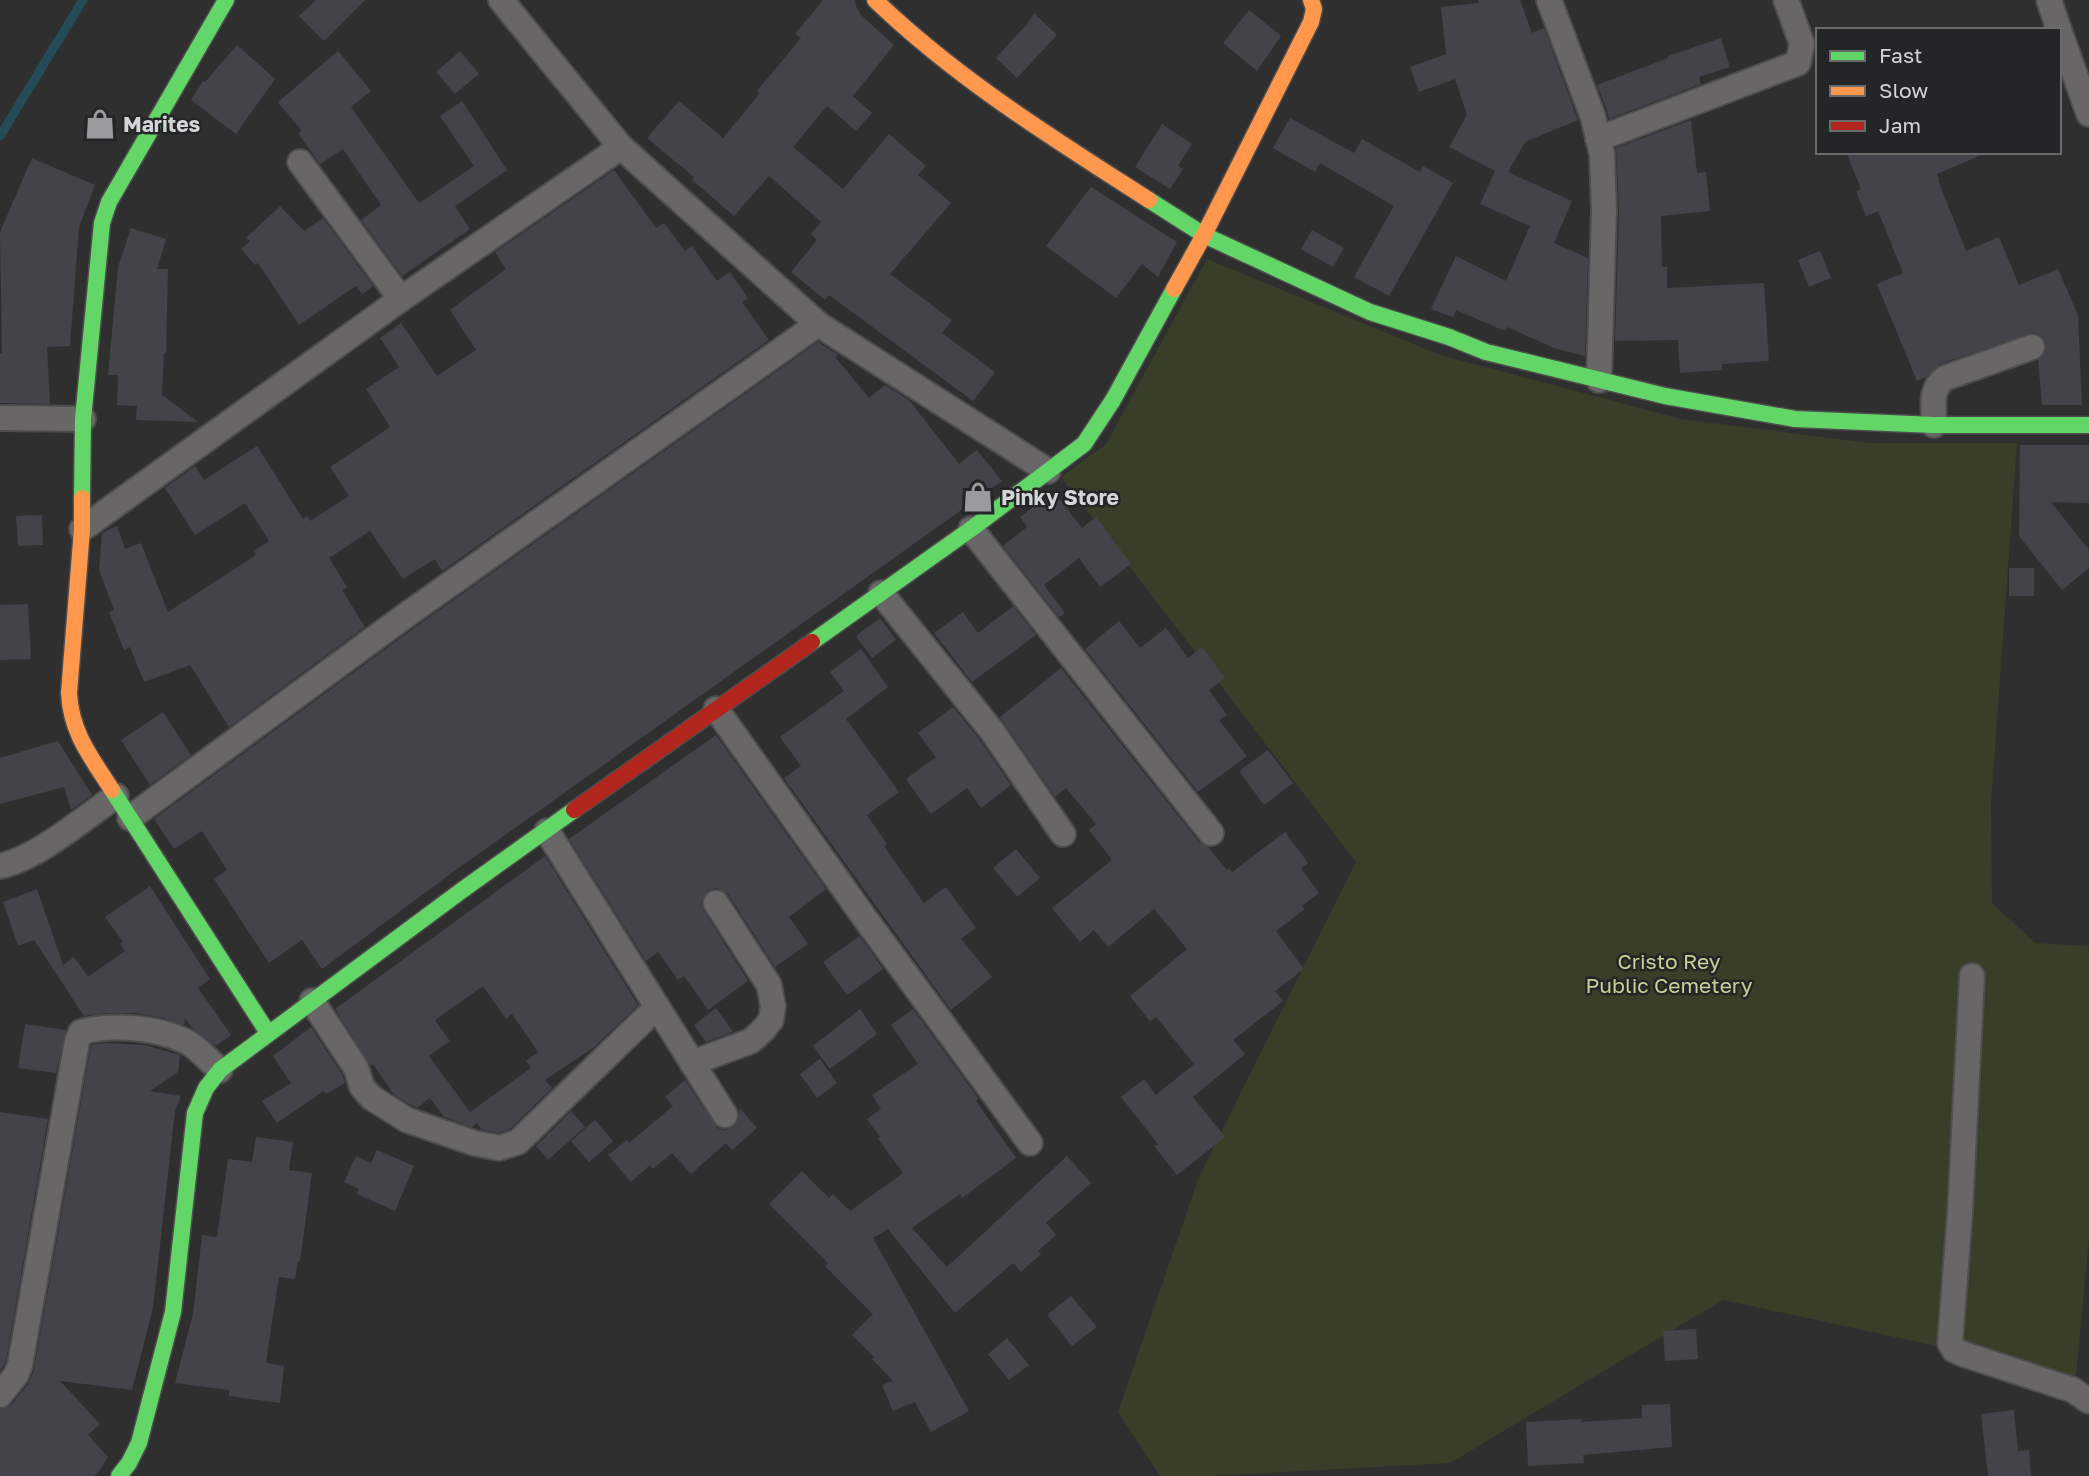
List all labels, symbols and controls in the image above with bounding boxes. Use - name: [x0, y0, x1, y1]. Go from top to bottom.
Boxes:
- legend: [1816, 28, 2061, 154]
- text: Fast: [1879, 42, 1922, 68]
- text: Slow: [1879, 77, 1928, 103]
- shop icon: Marites: [83, 107, 117, 141]
- place label: Marites: [123, 111, 201, 137]
- text: Jam: [1879, 112, 1921, 138]
- shop icon: Pinky Store: [961, 480, 995, 514]
- place label: Pinky Store: [1001, 484, 1119, 510]
- park label: Cristo Rey Public Cemetery: [1586, 948, 1753, 998]

